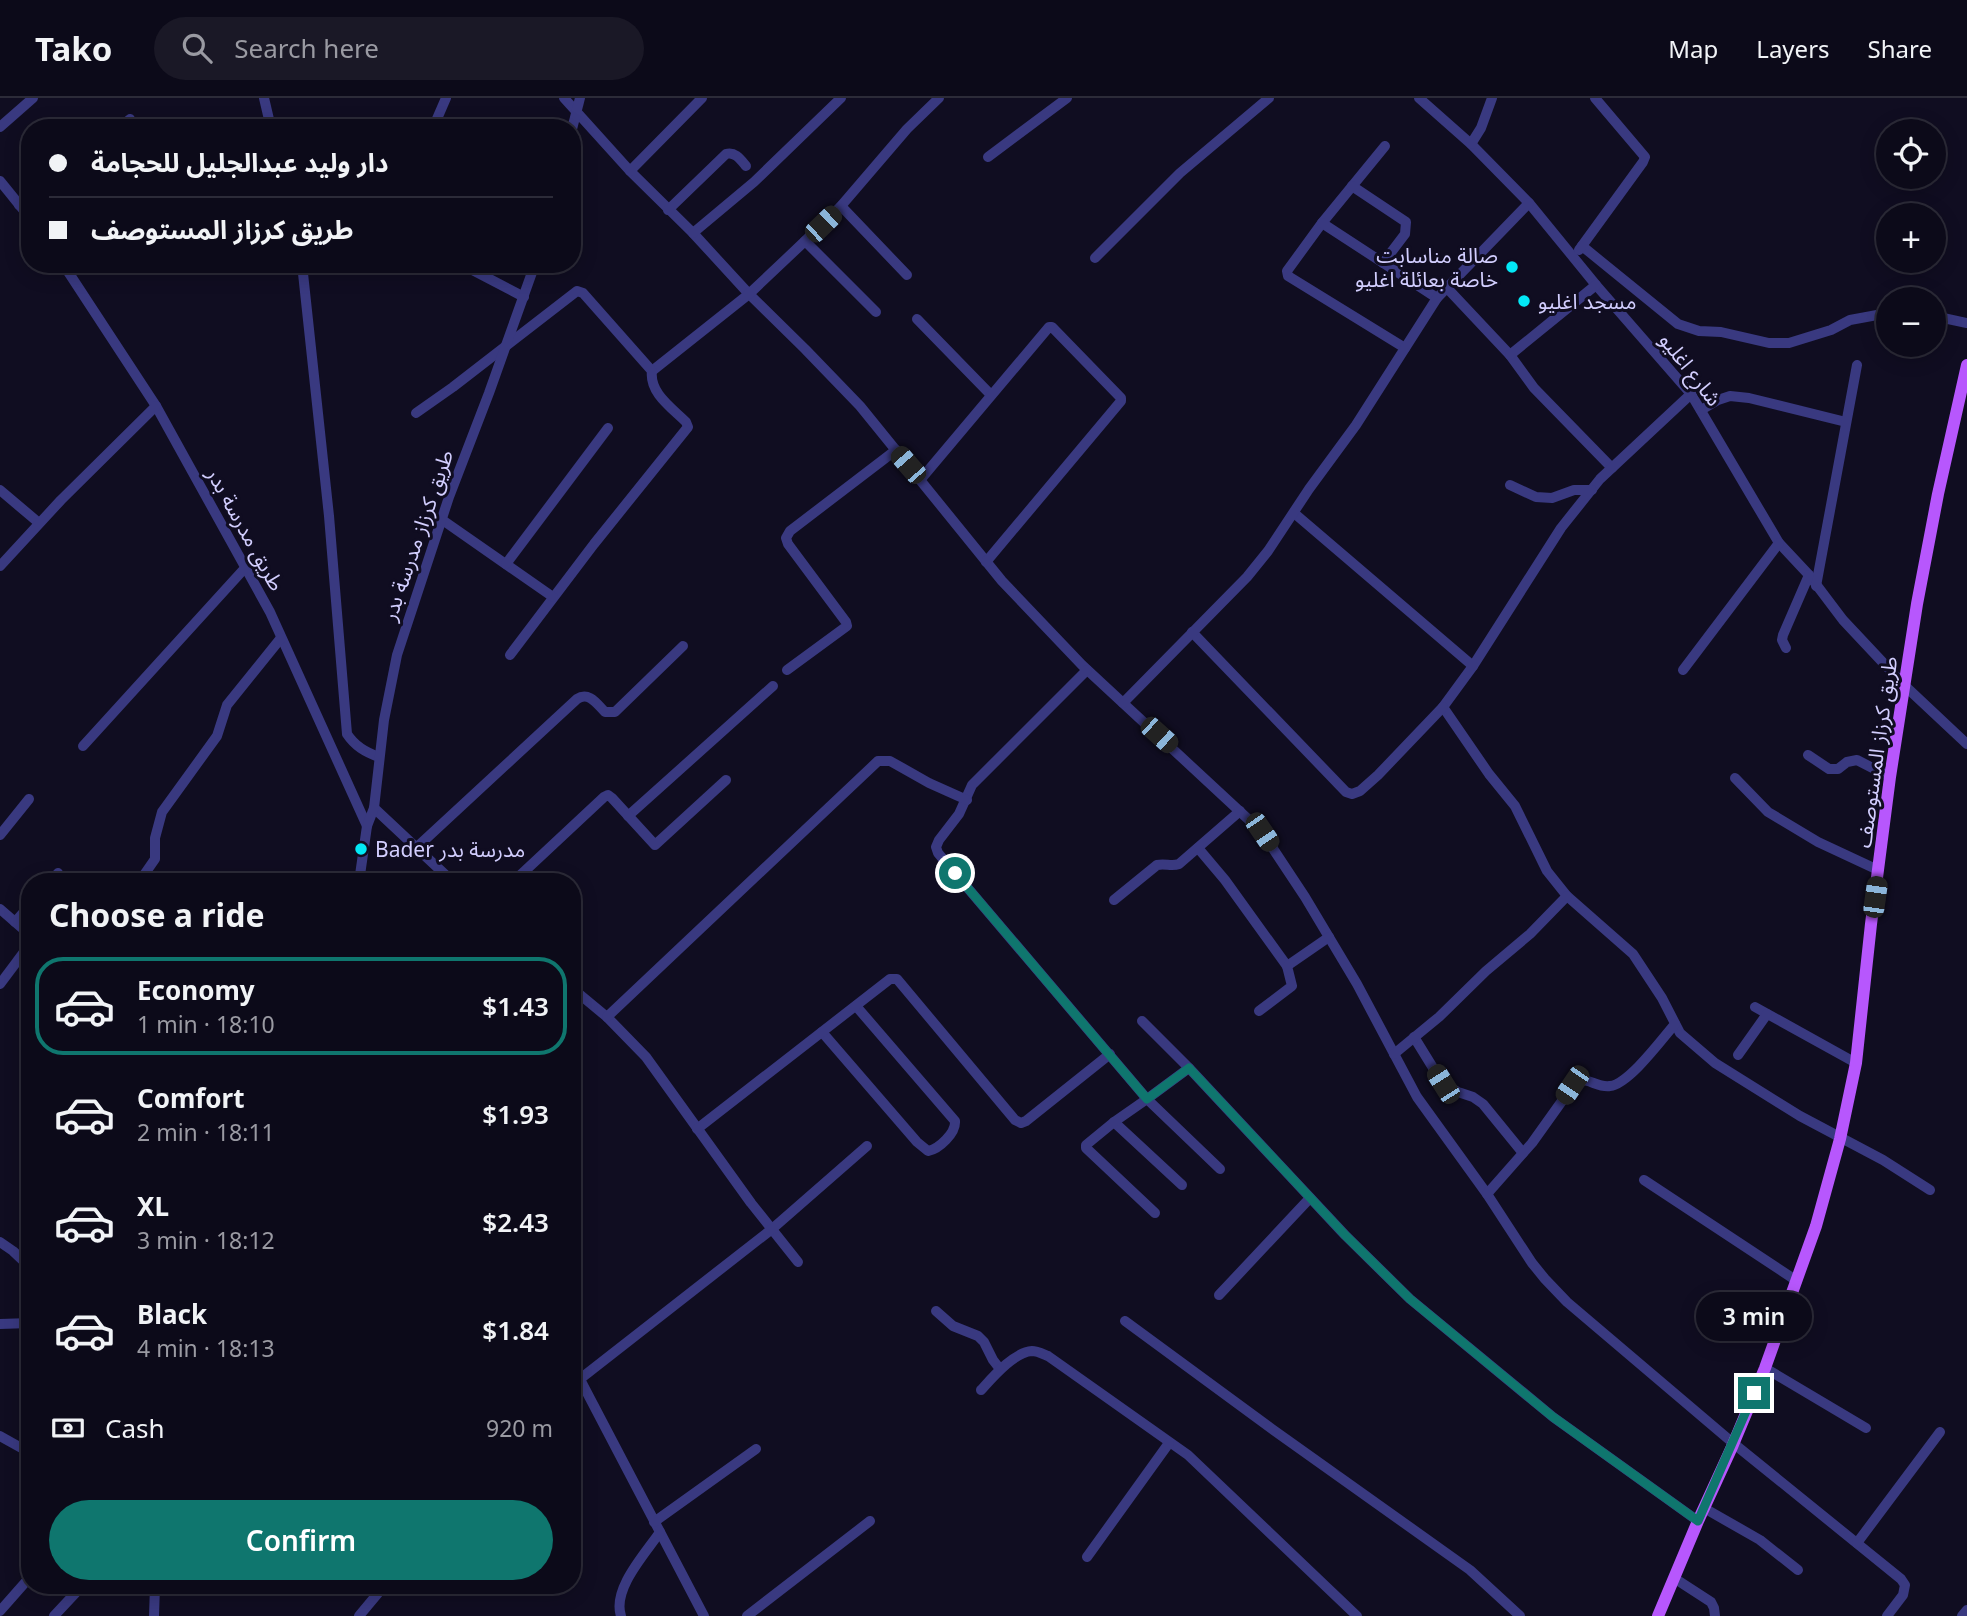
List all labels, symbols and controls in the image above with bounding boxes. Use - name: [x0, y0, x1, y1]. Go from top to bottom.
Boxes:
- search box: [154, 17, 644, 80]
- text: Tako: [35, 26, 112, 71]
- icon: search: [178, 29, 216, 67]
- text: Search here: [234, 30, 379, 66]
- text: Map: [1668, 32, 1718, 65]
- text: Layers: [1756, 32, 1830, 65]
- text: Share: [1868, 32, 1932, 65]
- map controls: [1876, 119, 1946, 357]
- button: locate: [1876, 119, 1946, 189]
- text: دار وليد عبدالجليل للحجامة: [91, 144, 388, 180]
- car: [801, 202, 846, 246]
- button: +: [1876, 203, 1946, 273]
- text: طريق كرزاز المستوصف: [91, 211, 354, 247]
- place label: صالة مناسابت خاصة بعائلة اغليو: [1355, 241, 1498, 293]
- marker: صالة مناسابت خاصة بعائلة اغليو: [1504, 259, 1520, 275]
- place label: مسجد اغليو: [1538, 287, 1637, 315]
- button: −: [1876, 287, 1946, 357]
- marker: مسجد اغليو: [1516, 293, 1532, 309]
- street label: شارع اغليو: [1652, 326, 1729, 413]
- car: [887, 442, 930, 488]
- street label: طريق كرزاز مدرسة بدر: [374, 446, 459, 625]
- street label: طريق مدرسة بدر: [200, 462, 291, 596]
- street label: طريق كرزاز المستوصف: [1849, 654, 1903, 850]
- car: [1137, 713, 1182, 757]
- car: [1242, 809, 1283, 855]
- place label: Bader مدرسة بدر: [375, 835, 525, 863]
- marker: Bader مدرسة بدر: [353, 841, 369, 857]
- route start: [939, 857, 971, 889]
- car: [1862, 875, 1889, 919]
- text: Choose a ride: [49, 893, 265, 936]
- text: Economy: [137, 972, 255, 1008]
- icon: car: [53, 975, 116, 1038]
- text: $1.43: [482, 988, 549, 1024]
- text: 1 min · 18:10: [137, 1008, 275, 1040]
- car: [1423, 1061, 1464, 1107]
- car: [1552, 1062, 1593, 1108]
- text: Comfort: [137, 1080, 245, 1116]
- icon: car: [53, 1083, 116, 1146]
- text: $1.93: [482, 1096, 549, 1132]
- text: 2 min · 18:11: [137, 1116, 275, 1148]
- text: XL: [137, 1188, 169, 1224]
- icon: car: [53, 1191, 116, 1254]
- text: $2.43: [482, 1204, 549, 1240]
- text: 3 min · 18:12: [137, 1224, 275, 1256]
- callout: 3 min: [1696, 1292, 1812, 1340]
- text: Black: [137, 1296, 207, 1332]
- icon: car: [53, 1299, 116, 1362]
- text: 3 min: [1723, 1300, 1785, 1332]
- text: $1.84: [482, 1312, 549, 1348]
- text: 4 min · 18:13: [137, 1332, 275, 1364]
- route end: [1738, 1377, 1770, 1409]
- icon: cash: [49, 1409, 87, 1447]
- text: Cash: [105, 1410, 165, 1446]
- text: 920 m: [486, 1412, 553, 1444]
- button: Confirm: [49, 1500, 553, 1580]

